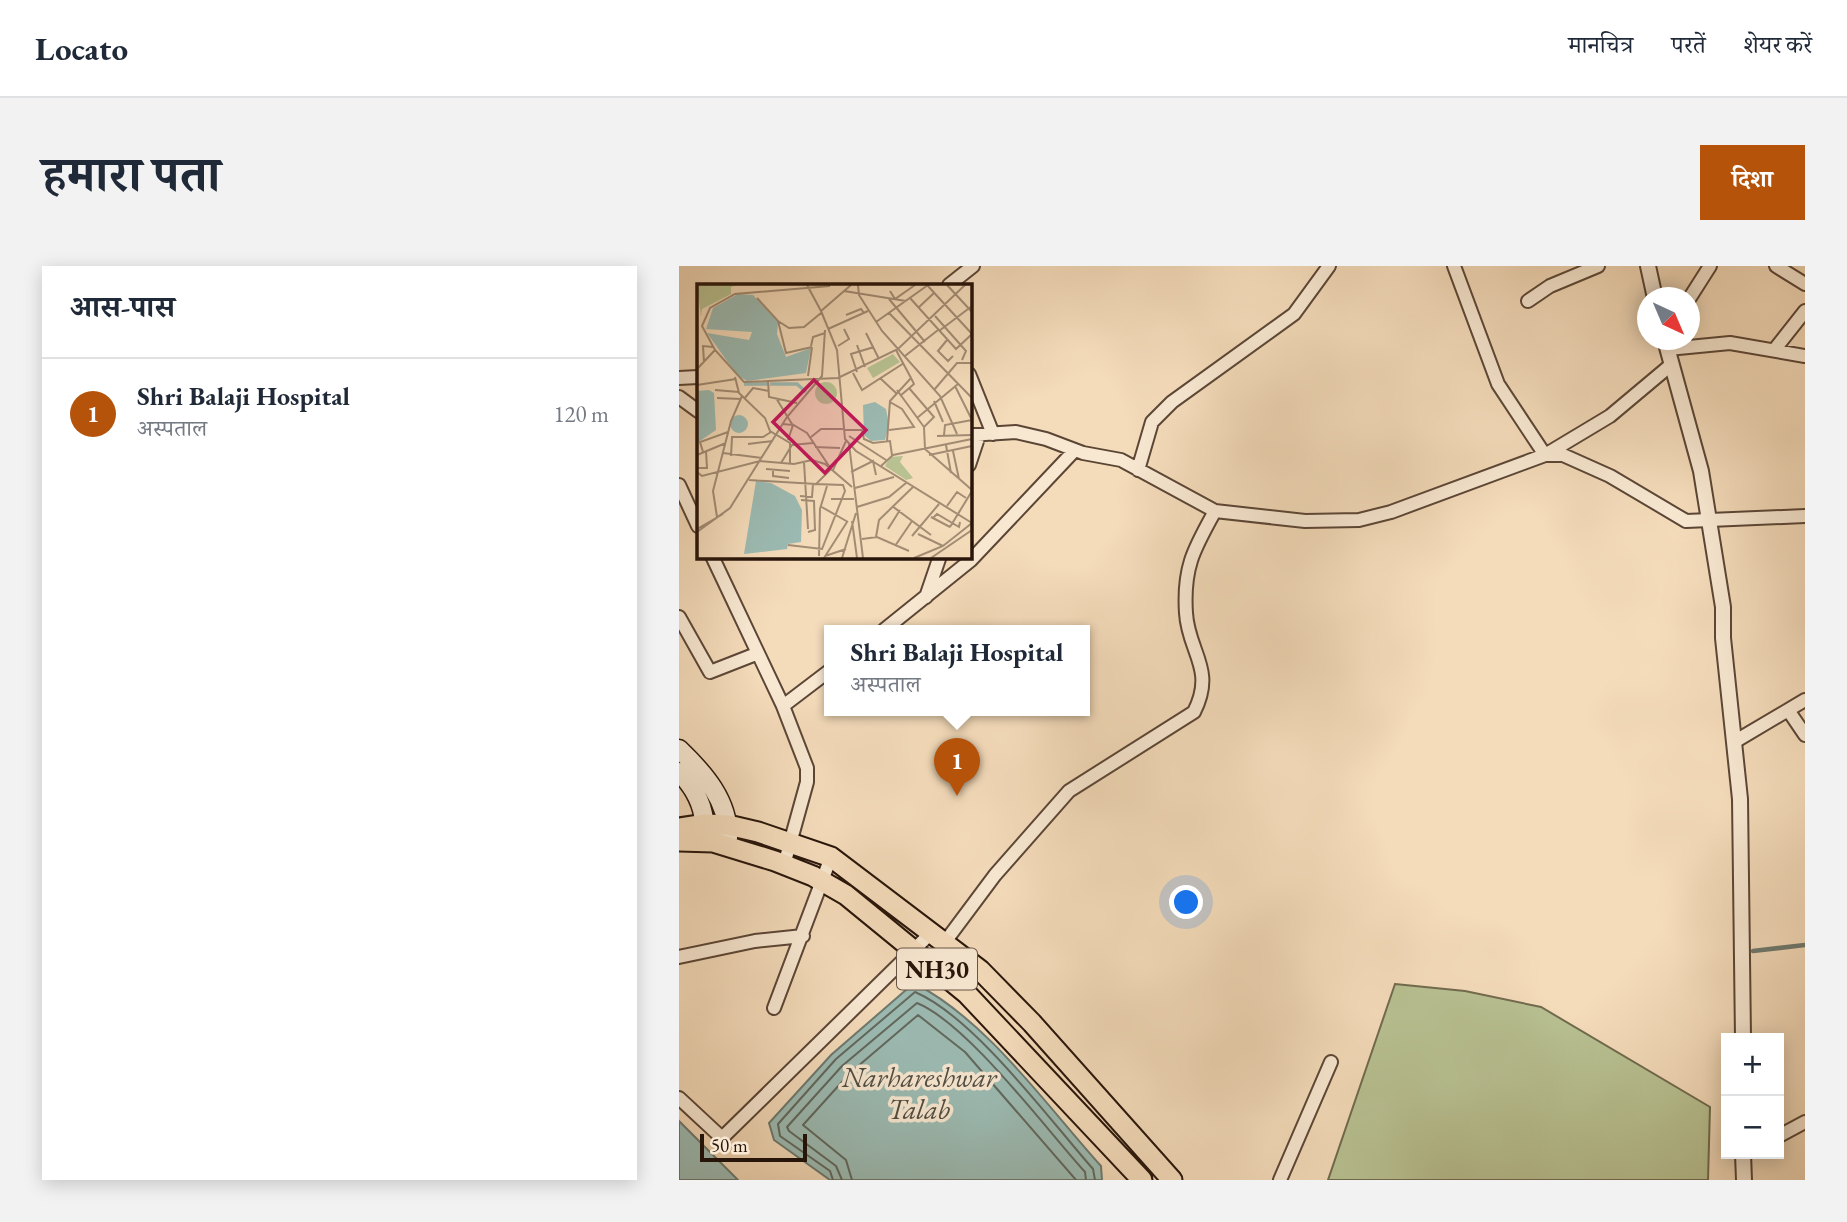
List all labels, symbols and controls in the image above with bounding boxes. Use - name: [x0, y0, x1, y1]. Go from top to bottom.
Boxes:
- text: Locato: [35, 27, 128, 70]
- text: मानचित्र: [1568, 29, 1633, 60]
- text: परतें: [1671, 29, 1706, 60]
- text: शेयर करें: [1744, 29, 1812, 60]
- text: हमारा पता: [42, 142, 220, 206]
- button: दिशा: [1700, 145, 1805, 220]
- inset map: [697, 284, 971, 558]
- text: आस-पास: [70, 287, 175, 326]
- north arrow: [1637, 287, 1700, 350]
- text: Shri Balaji Hospital: [137, 379, 350, 413]
- text: 1: [87, 399, 99, 429]
- text: 120 m: [553, 399, 609, 429]
- text: अस्पताल: [137, 413, 207, 443]
- popup: [824, 625, 1090, 716]
- text: Shri Balaji Hospital: [851, 635, 1063, 669]
- text: अस्पताल: [851, 669, 921, 699]
- pin: 1: [934, 738, 980, 796]
- your location: [1169, 885, 1203, 919]
- road number: NH30: [897, 948, 977, 990]
- map controls: [1721, 1033, 1784, 1159]
- button: +: [1721, 1033, 1784, 1096]
- water label: Narhareshwar Talab: [841, 1059, 998, 1127]
- button: −: [1721, 1096, 1784, 1159]
- scale bar: [700, 1131, 807, 1163]
- text: 50 m: [711, 1133, 748, 1158]

